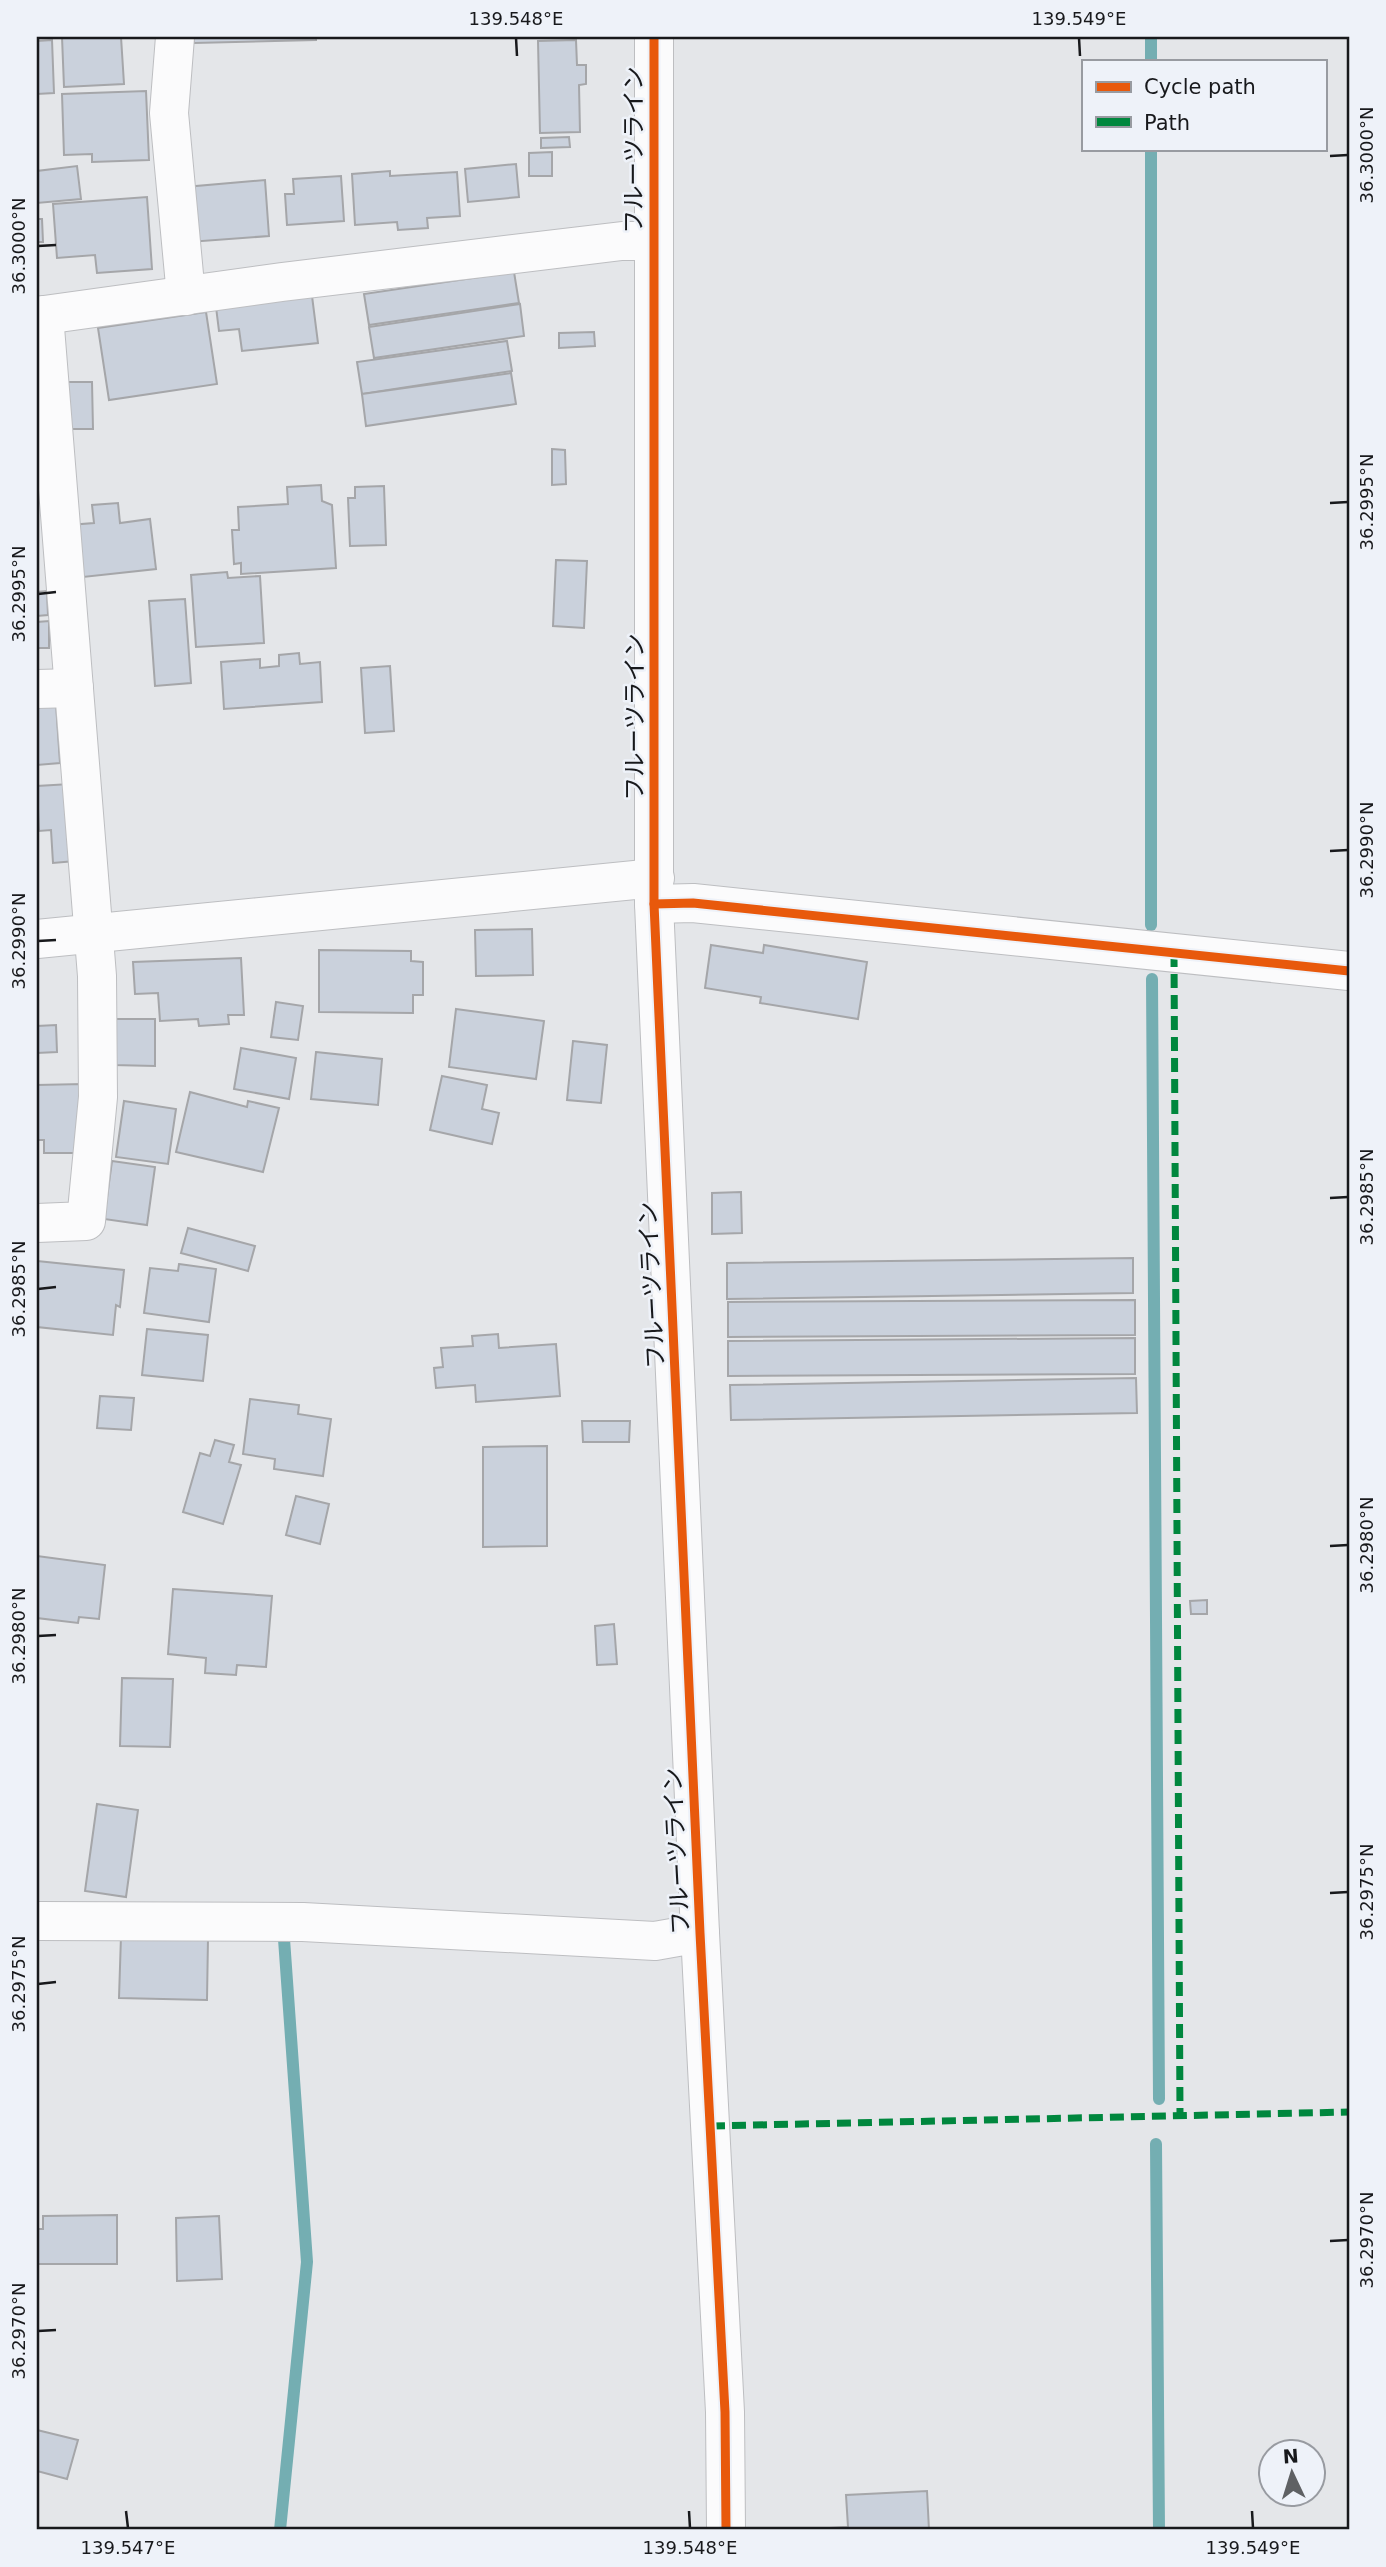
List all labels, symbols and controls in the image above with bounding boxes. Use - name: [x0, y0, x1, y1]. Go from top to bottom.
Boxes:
- text: 139.548°E: [469, 8, 563, 29]
- text: 139.549°E: [1032, 8, 1126, 29]
- legend: [1082, 60, 1326, 150]
- street label: フルーツライン: [620, 66, 648, 234]
- text: Cycle path: [1144, 75, 1256, 99]
- text: 36.3000°N: [1356, 107, 1377, 203]
- text: Path: [1144, 111, 1190, 135]
- text: 36.3000°N: [8, 198, 29, 294]
- text: 36.2995°N: [1356, 454, 1377, 550]
- text: 36.2995°N: [8, 546, 29, 642]
- street label: フルーツライン: [621, 633, 649, 801]
- text: 36.2990°N: [1356, 802, 1377, 898]
- text: 36.2990°N: [8, 893, 29, 989]
- text: 36.2985°N: [1356, 1149, 1377, 1245]
- street label: フルーツライン: [634, 1201, 670, 1369]
- text: 36.2985°N: [8, 1241, 29, 1337]
- text: 36.2980°N: [1356, 1497, 1377, 1593]
- text: 36.2980°N: [8, 1588, 29, 1684]
- street label: フルーツライン: [659, 1767, 695, 1935]
- text: 36.2975°N: [1356, 1844, 1377, 1940]
- text: 36.2975°N: [8, 1936, 29, 2032]
- text: 36.2970°N: [1356, 2192, 1377, 2288]
- text: 36.2970°N: [8, 2283, 29, 2379]
- north arrow: [1256, 2438, 1326, 2508]
- text: N: [1282, 2445, 1300, 2468]
- text: 139.547°E: [81, 2537, 175, 2558]
- text: 139.548°E: [643, 2537, 737, 2558]
- text: 139.549°E: [1206, 2537, 1300, 2558]

